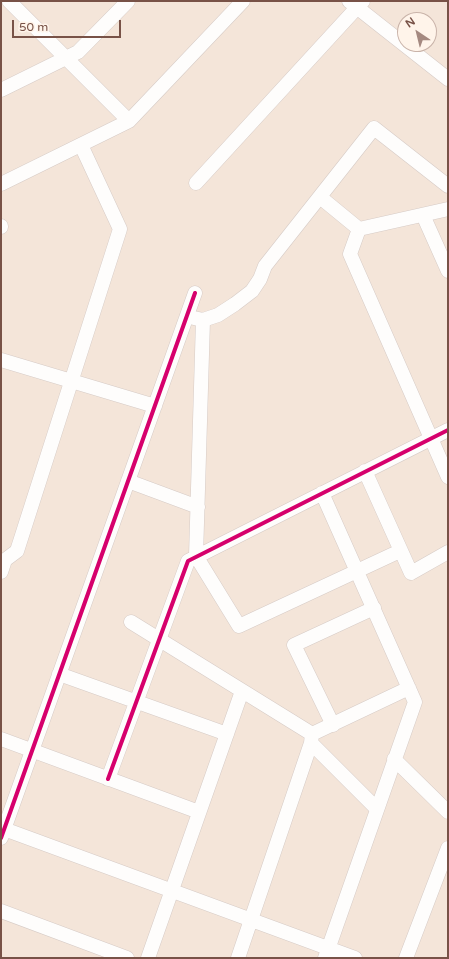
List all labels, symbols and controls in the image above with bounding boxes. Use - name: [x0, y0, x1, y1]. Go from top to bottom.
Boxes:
- scale bar: [14, 12, 123, 38]
- north arrow: [397, 12, 437, 52]
- text: N: [403, 15, 418, 30]
- text: 50 m: [19, 20, 48, 34]

